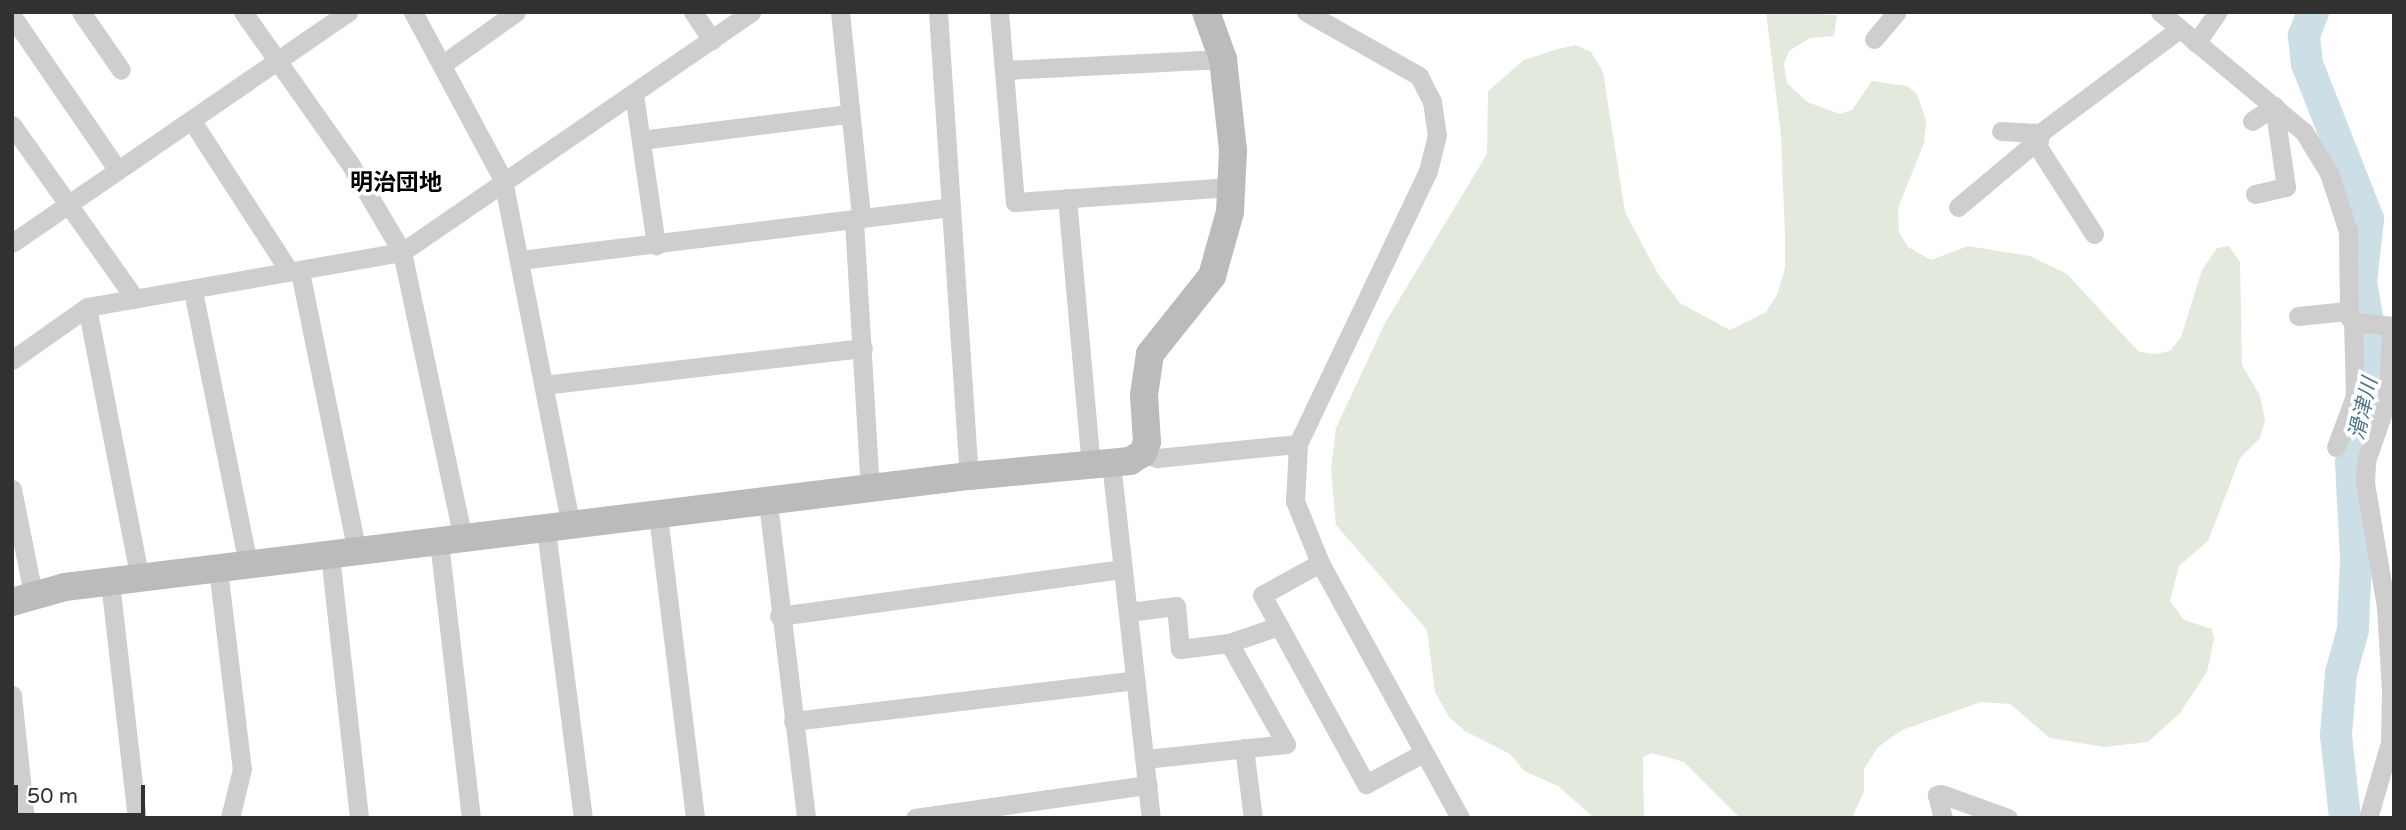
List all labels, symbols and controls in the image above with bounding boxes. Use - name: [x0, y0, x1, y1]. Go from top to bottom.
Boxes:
- district label: 明治団地: [350, 169, 442, 197]
- water label: 滑津川: [2345, 375, 2383, 443]
- scale bar: [18, 770, 149, 814]
- text: 50 m: [27, 784, 78, 809]

